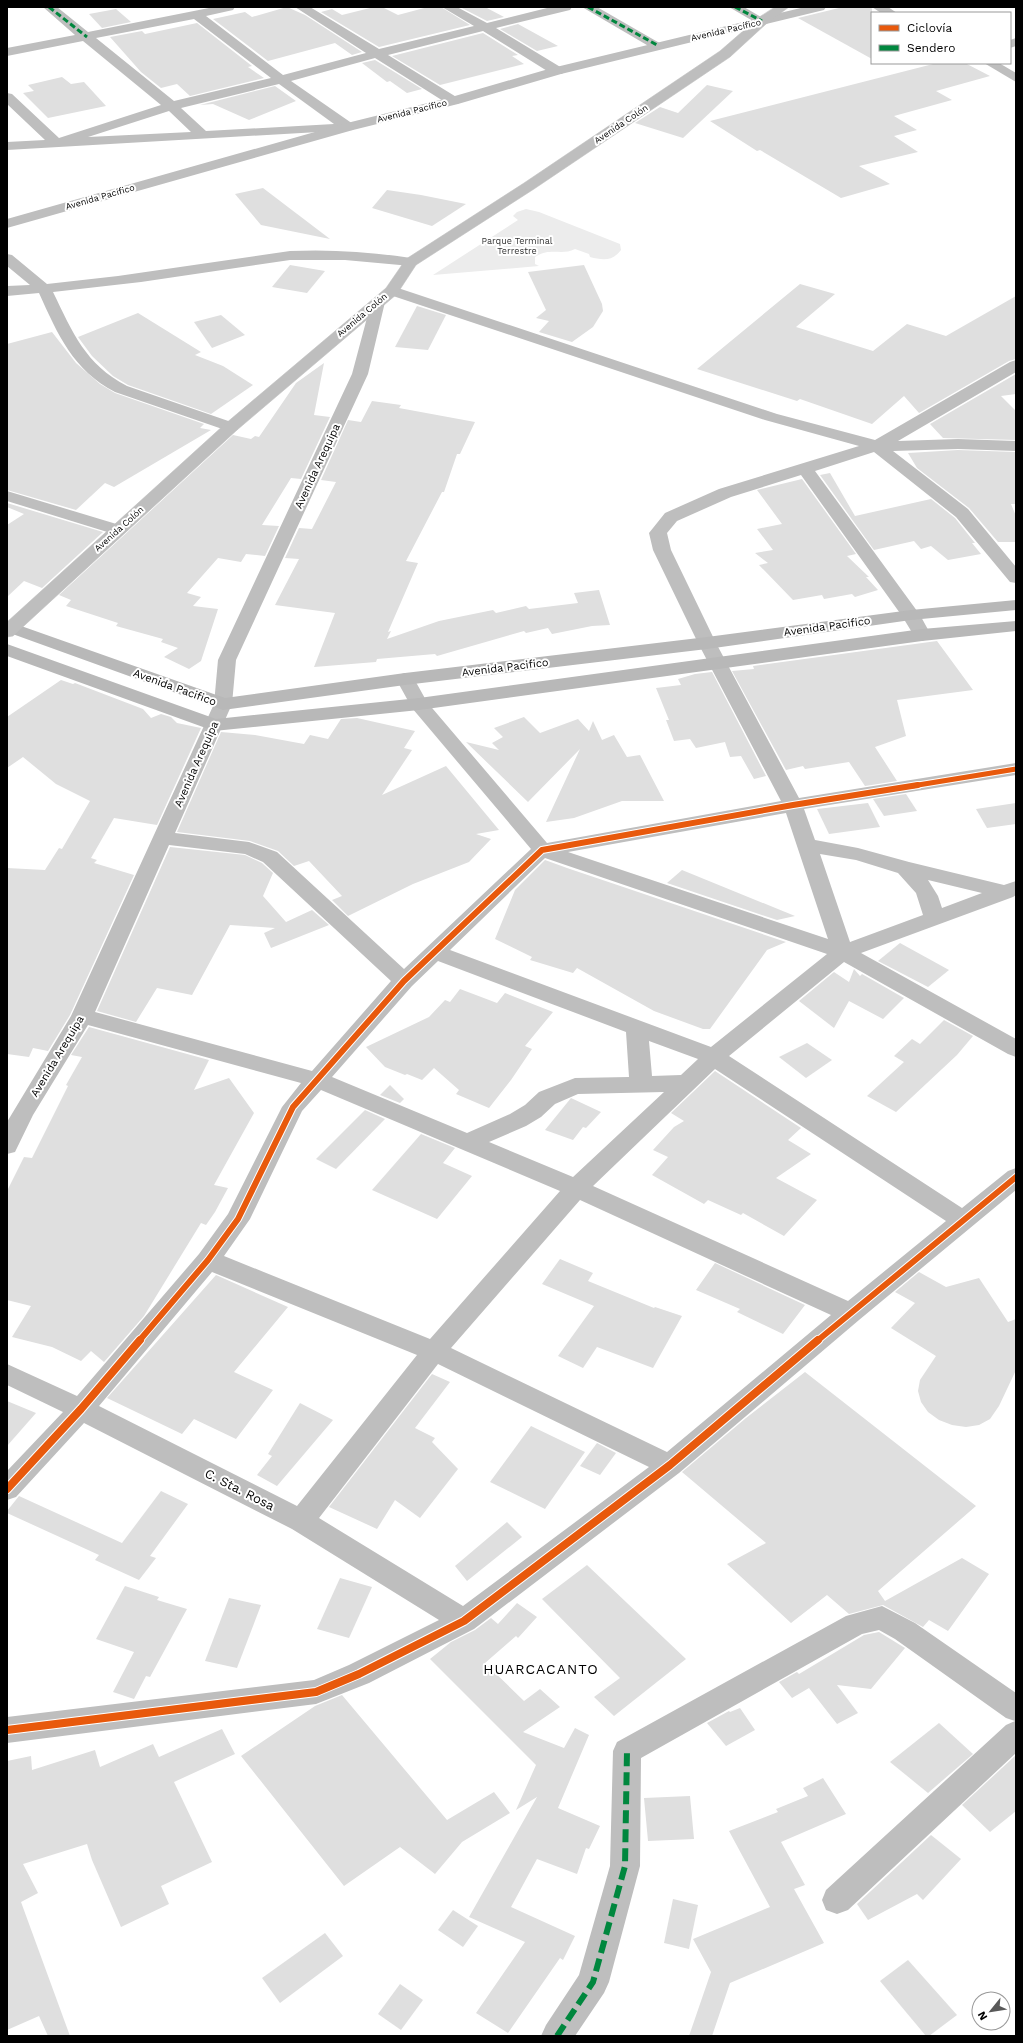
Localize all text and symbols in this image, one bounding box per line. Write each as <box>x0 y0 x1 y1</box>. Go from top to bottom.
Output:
legend <box>871 12 1011 64</box>
street label: Avenida Pacífico <box>690 17 762 43</box>
text: Ciclovía <box>907 21 952 35</box>
text: Sendero <box>907 41 955 55</box>
street label: Avenida Pacífico <box>376 98 448 124</box>
street label: Avenida Colón <box>592 102 650 146</box>
street label: Avenida Pacífico <box>64 182 136 212</box>
park label: Parque Terminal Terrestre <box>481 236 553 256</box>
street label: Avenida Colón <box>335 291 389 339</box>
street label: Avenida Arequipa <box>292 422 343 511</box>
street label: Avenida Colón <box>92 504 146 554</box>
street label: Avenida Pacifico <box>783 614 871 639</box>
street label: Avenida Pacifico <box>461 656 549 679</box>
street label: Avenida Pacifico <box>132 666 218 709</box>
street label: Avenida Arequipa <box>172 719 221 809</box>
street label: Avenida Arequipa <box>28 1013 87 1099</box>
street label: C. Sta. Rosa <box>202 1465 278 1514</box>
district label: HUARCACANTO <box>483 1661 599 1677</box>
north arrow <box>971 1991 1011 2031</box>
text: N <box>975 2009 990 2023</box>

